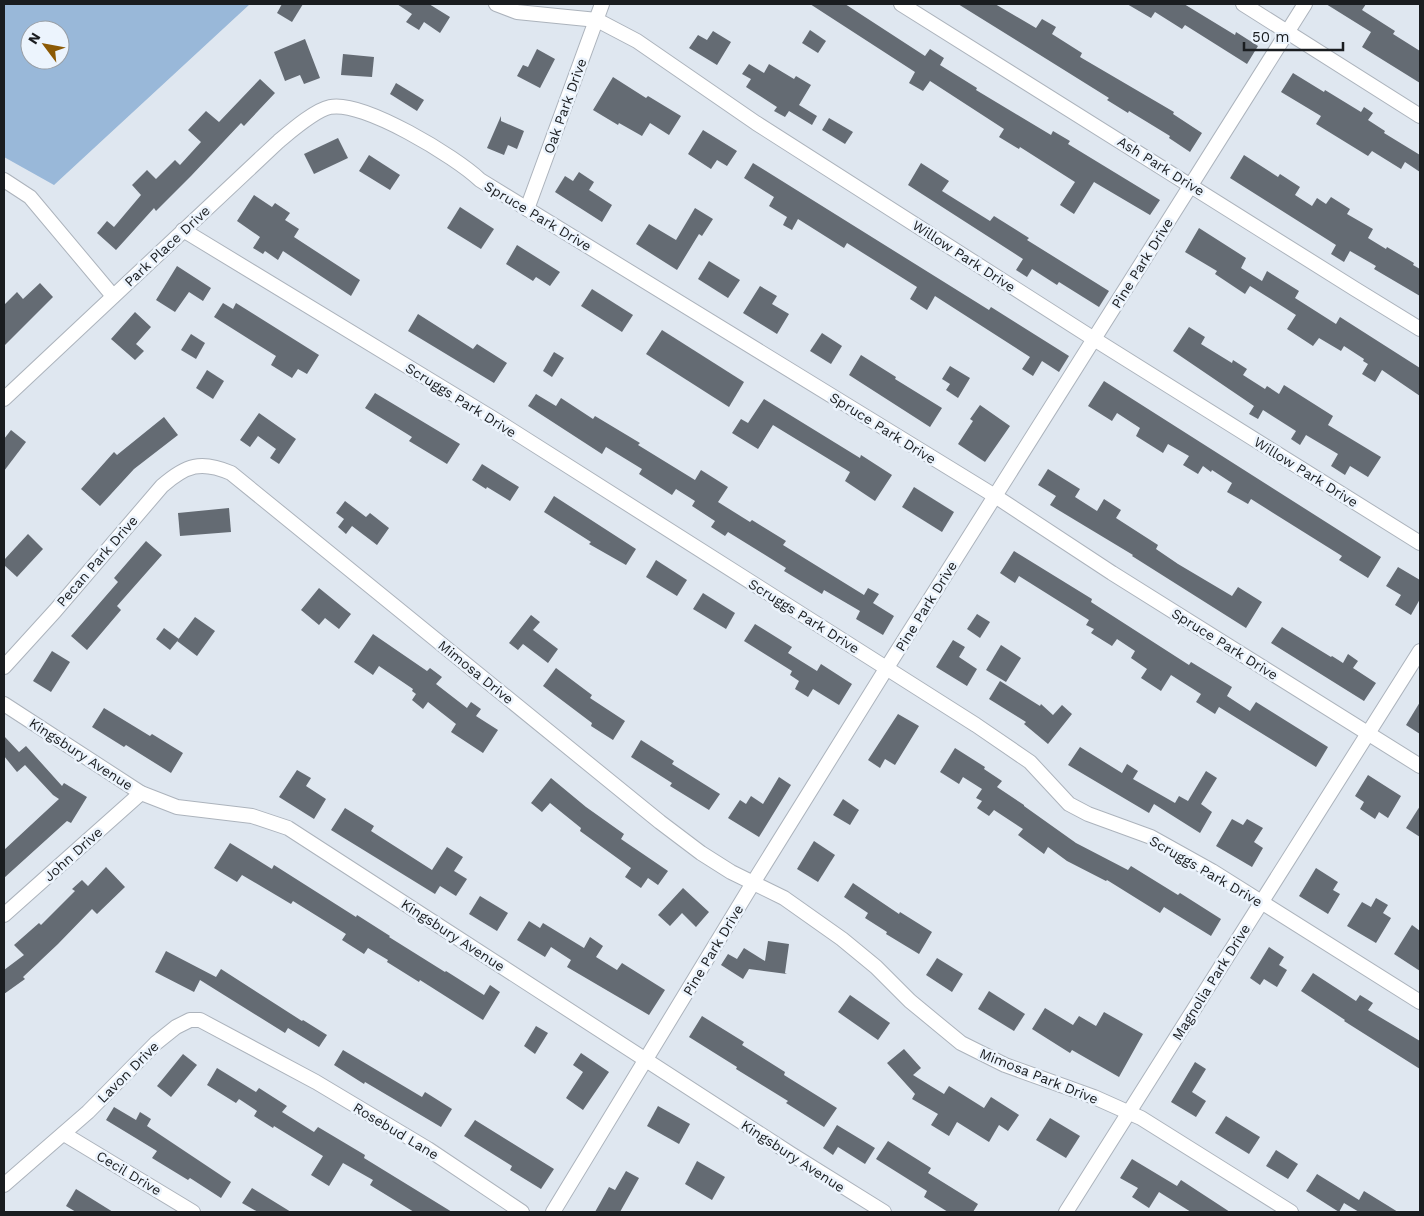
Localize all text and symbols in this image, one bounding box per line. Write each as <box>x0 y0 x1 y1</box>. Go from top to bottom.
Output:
north arrow <box>20 20 70 70</box>
scale bar <box>1244 20 1343 52</box>
text: 50 m <box>1252 28 1289 46</box>
text: N <box>24 29 44 47</box>
street label: Oak Park Drive <box>540 56 590 156</box>
street label: Ash Park Drive <box>1115 133 1207 199</box>
street label: Spruce Park Drive <box>482 178 594 254</box>
street label: Park Place Drive <box>121 202 213 290</box>
street label: Pine Park Drive <box>1108 215 1176 311</box>
street label: Willow Park Drive <box>910 217 1018 295</box>
street label: Scruggs Park Drive <box>403 359 519 441</box>
street label: Spruce Park Drive <box>827 389 939 467</box>
street label: Willow Park Drive <box>1251 434 1361 510</box>
street label: Pecan Park Drive <box>53 512 141 610</box>
street label: Pine Park Drive <box>892 558 960 654</box>
street label: Scruggs Park Drive <box>746 575 862 657</box>
street label: Spruce Park Drive <box>1169 605 1281 683</box>
street label: Mimosa Drive <box>435 637 517 707</box>
street label: Kingsbury Avenue <box>26 715 136 793</box>
street label: John Drive <box>40 824 106 884</box>
street label: Scruggs Park Drive <box>1147 832 1265 910</box>
street label: Kingsbury Avenue <box>398 896 508 974</box>
street label: Pine Park Drive <box>680 902 746 998</box>
street label: Magnolia Park Drive <box>1169 921 1253 1043</box>
street label: Lavon Drive <box>94 1038 162 1106</box>
street label: Mimosa Park Drive <box>977 1045 1101 1107</box>
street label: Rosebud Lane <box>350 1099 442 1163</box>
street label: Kingsbury Avenue <box>738 1117 848 1195</box>
street label: Cecil Drive <box>94 1147 164 1199</box>

